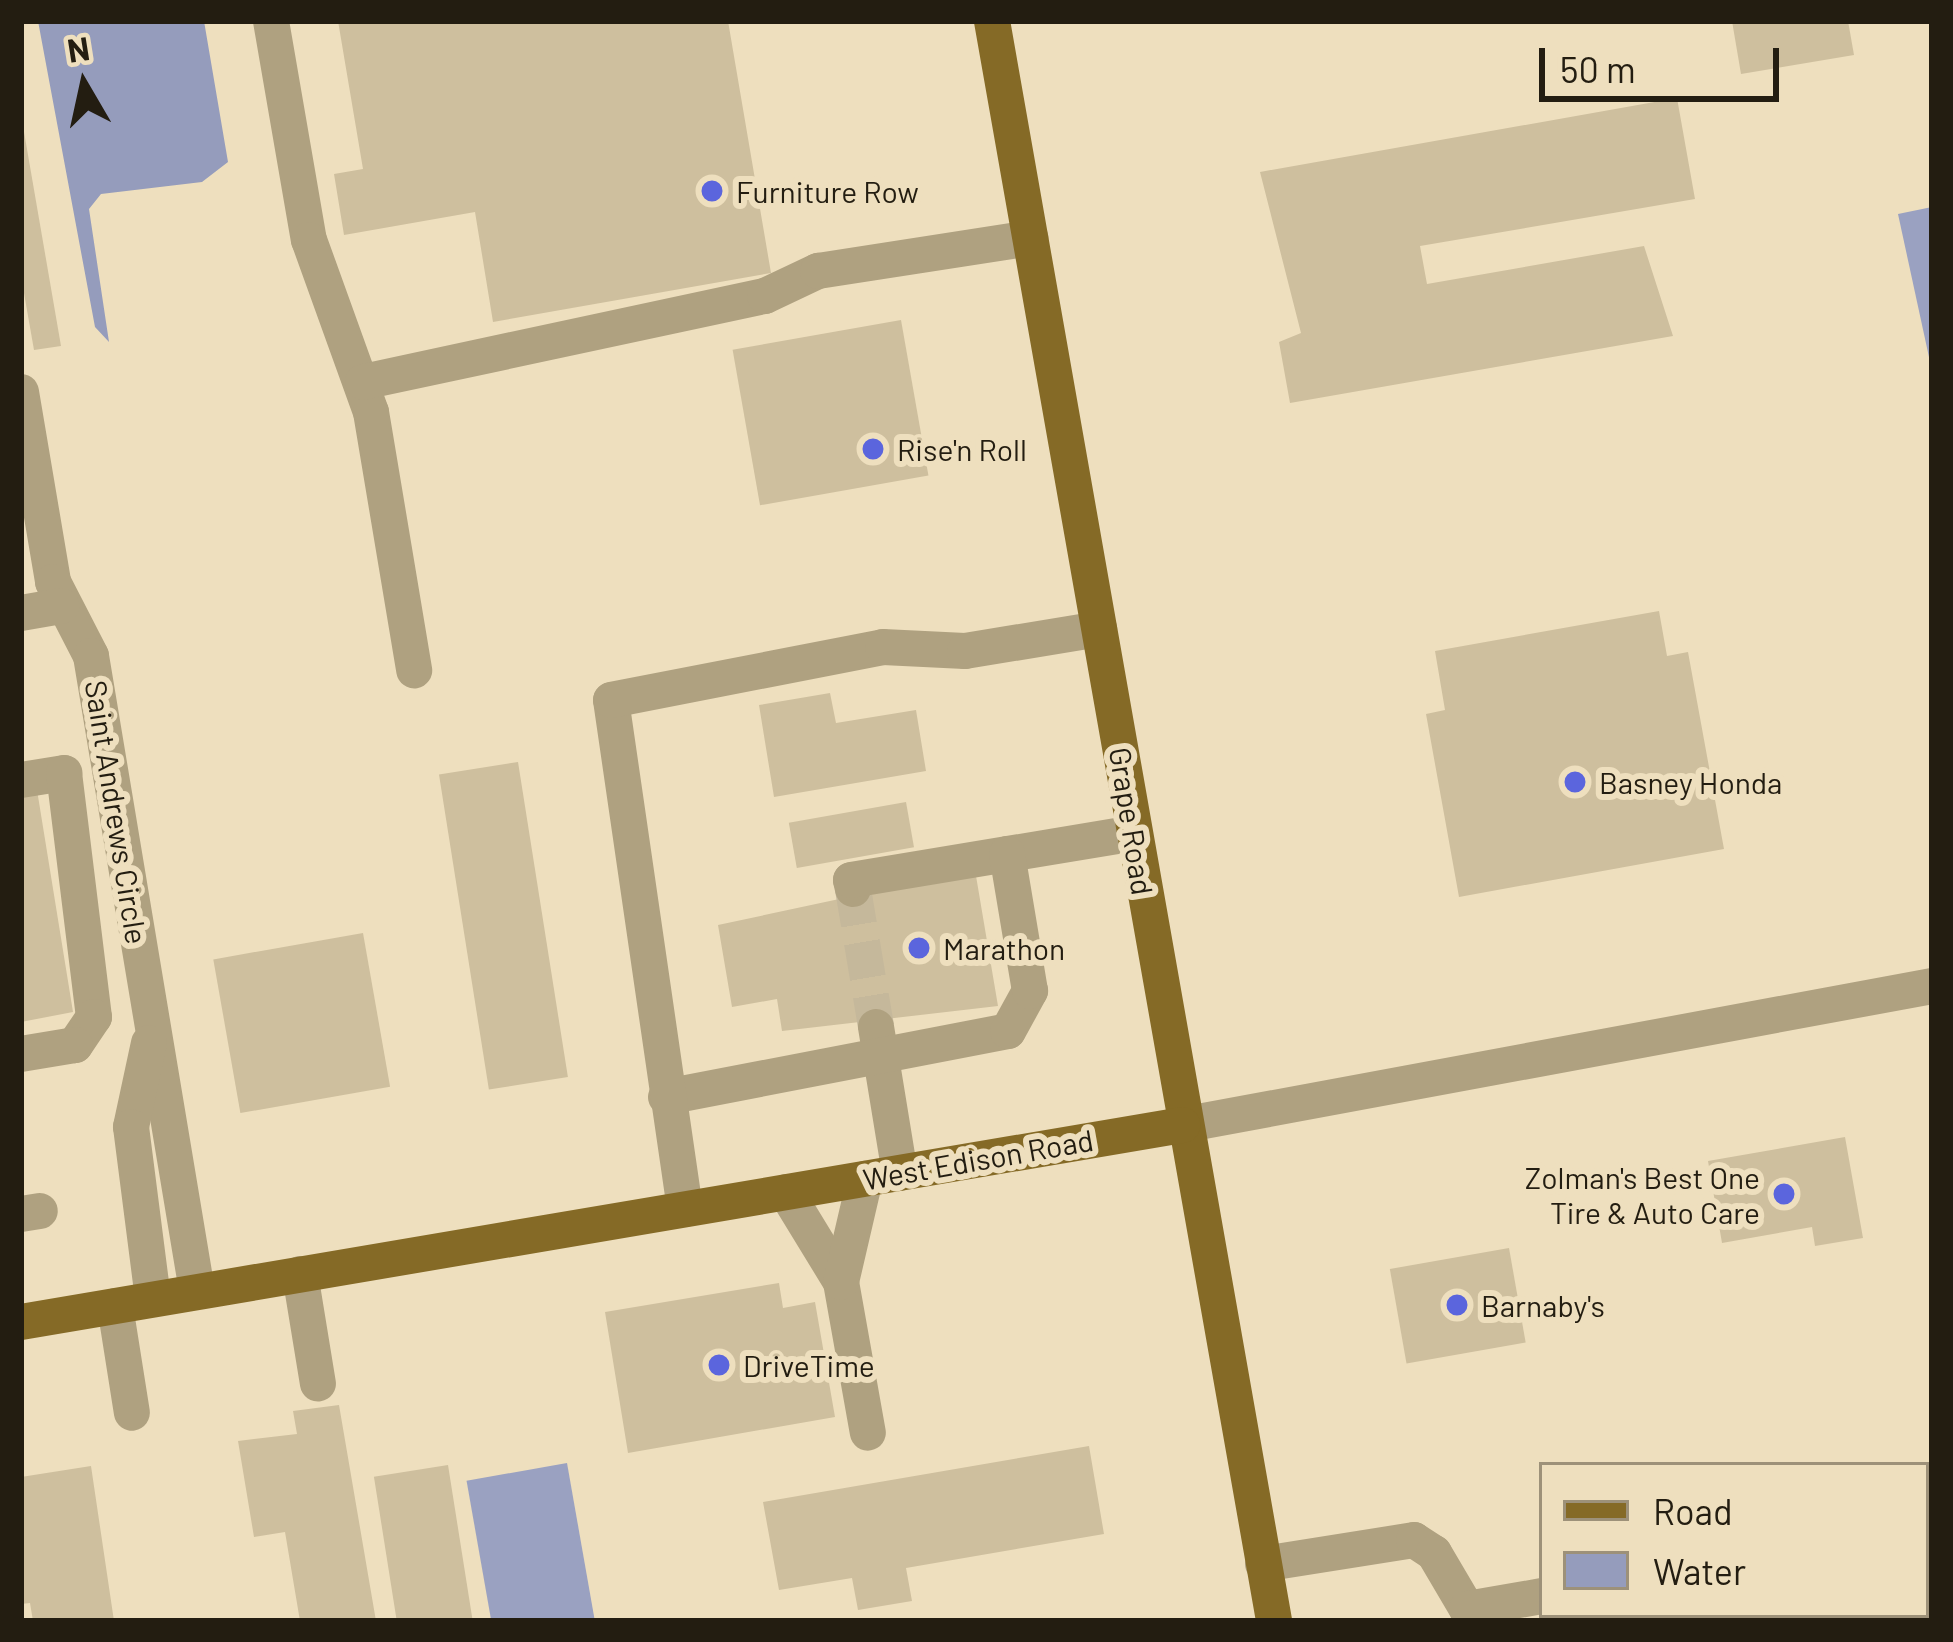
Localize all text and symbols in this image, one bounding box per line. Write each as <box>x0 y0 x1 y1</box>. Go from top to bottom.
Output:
north arrow <box>24 24 144 144</box>
scale bar <box>1545 24 1785 98</box>
text: N <box>64 27 92 70</box>
text: 50 m <box>1560 47 1636 90</box>
place label: Furniture Row <box>736 173 919 209</box>
marker: Furniture Row <box>699 178 725 204</box>
place label: Rise'n Roll <box>897 431 1027 467</box>
marker: Rise'n Roll <box>860 436 886 462</box>
street label: Saint Andrews Circle <box>78 677 156 947</box>
street label: Grape Road <box>1103 744 1161 898</box>
place label: Basney Honda <box>1599 764 1782 800</box>
marker: Basney Honda <box>1562 769 1588 795</box>
place label: Marathon <box>943 930 1065 966</box>
marker: Marathon <box>906 935 932 961</box>
street label: West Edison Road <box>860 1121 1096 1197</box>
place label: Zolman's Best One Tire & Auto Care <box>1525 1159 1760 1230</box>
marker: Zolman's Best One Tire & Auto Care <box>1771 1181 1797 1207</box>
place label: Barnaby's <box>1481 1287 1605 1323</box>
marker: Barnaby's <box>1444 1292 1470 1318</box>
place label: DriveTime <box>743 1347 875 1383</box>
marker: DriveTime <box>706 1352 732 1378</box>
legend <box>1539 1462 1929 1618</box>
text: Road <box>1653 1489 1733 1532</box>
text: Water <box>1653 1549 1746 1592</box>

